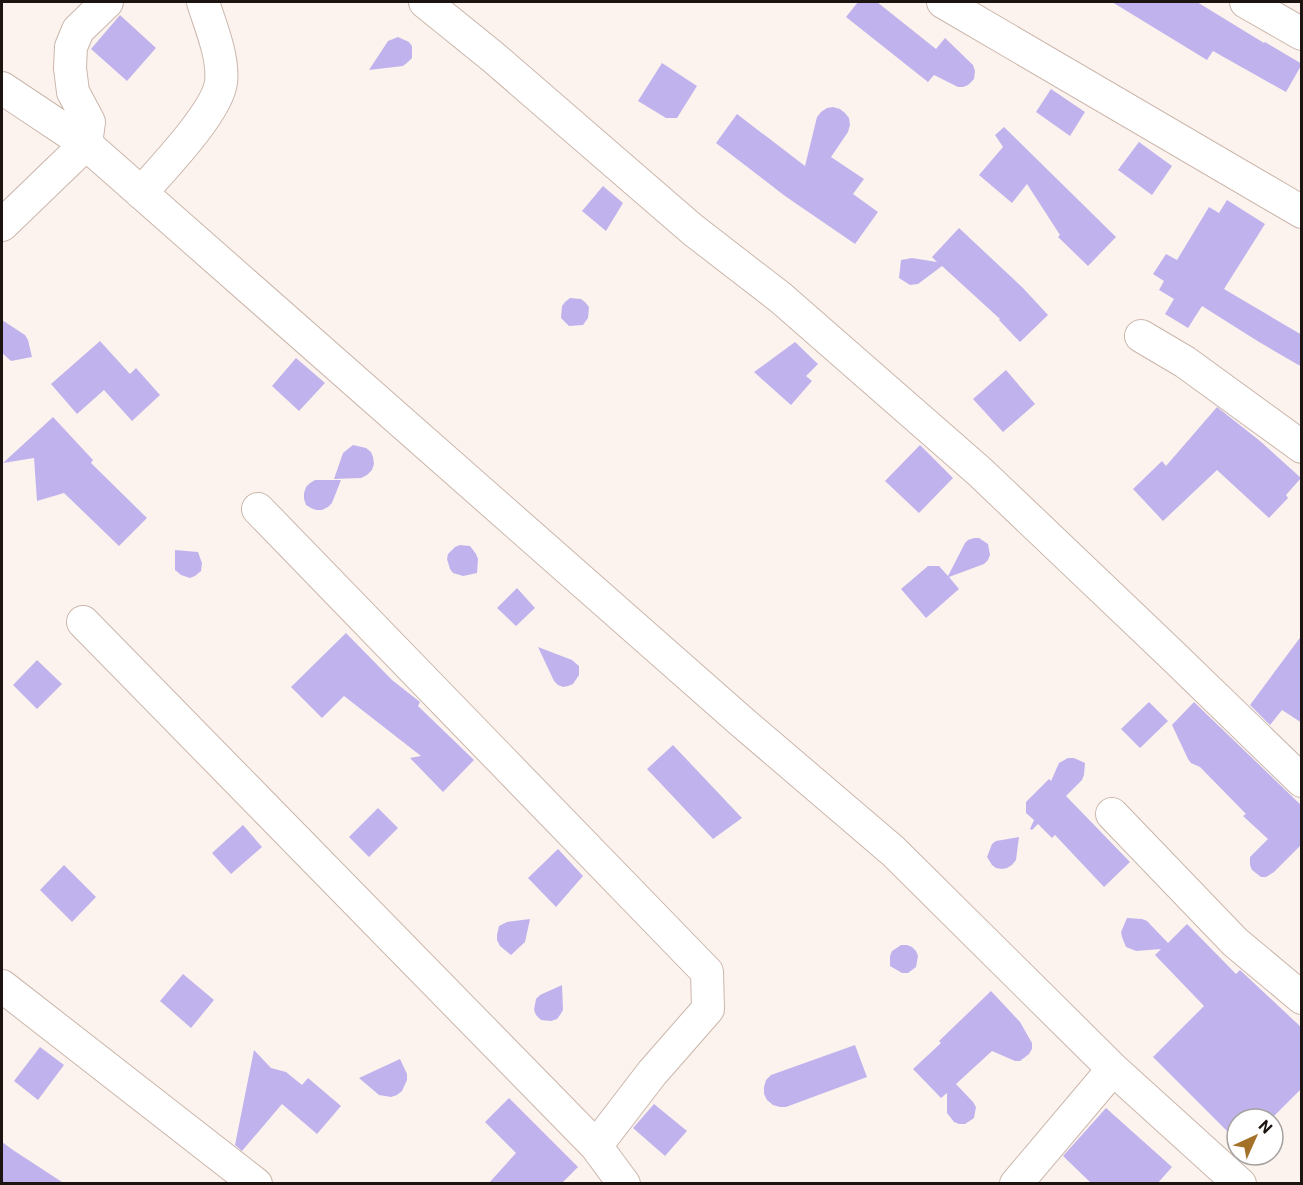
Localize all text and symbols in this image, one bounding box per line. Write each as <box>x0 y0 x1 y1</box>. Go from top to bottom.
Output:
north arrow <box>1225 1107 1285 1167</box>
text: N <box>1255 1116 1276 1137</box>

